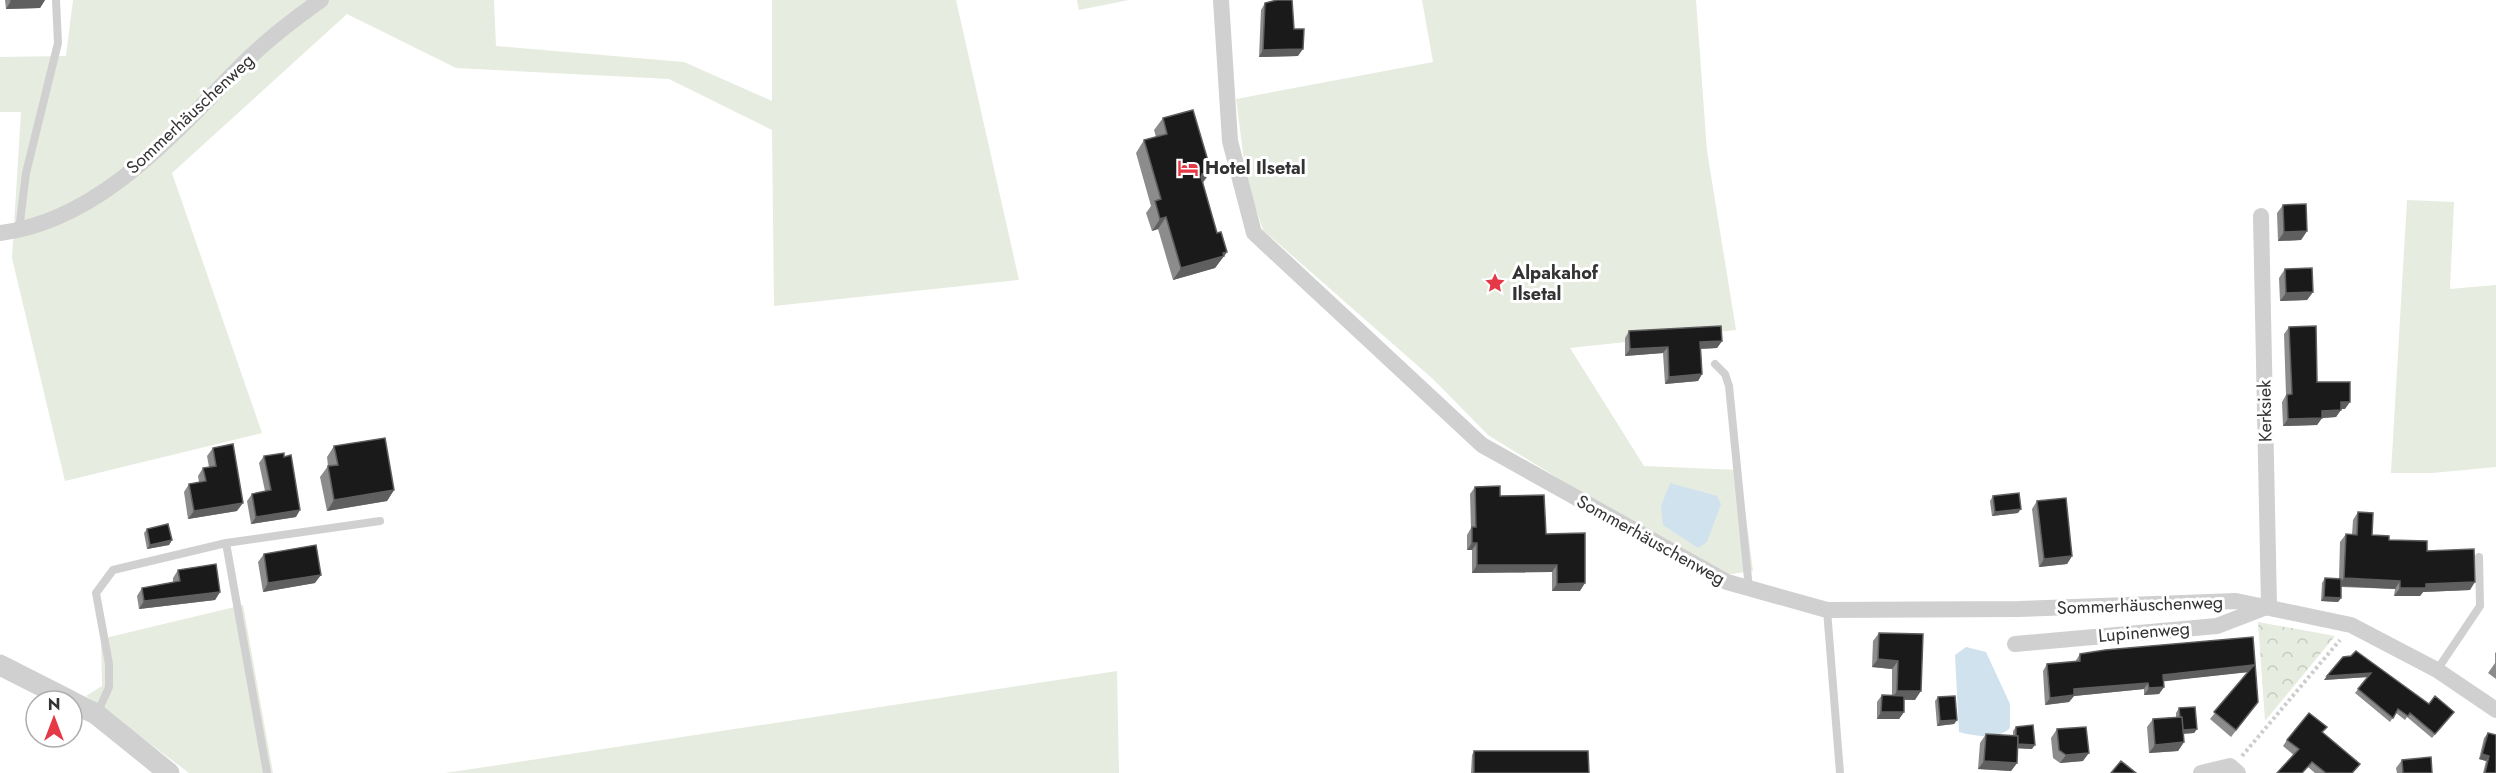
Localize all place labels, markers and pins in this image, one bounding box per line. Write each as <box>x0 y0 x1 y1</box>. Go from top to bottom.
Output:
place label: Hotel Ilsetal <box>1205 155 1306 181</box>
hotel icon: Hotel Ilsetal <box>1176 156 1200 180</box>
place label: Alpakahof Ilsetal <box>1511 260 1599 307</box>
place icon: Alpakahof Ilsetal <box>1483 271 1507 295</box>

